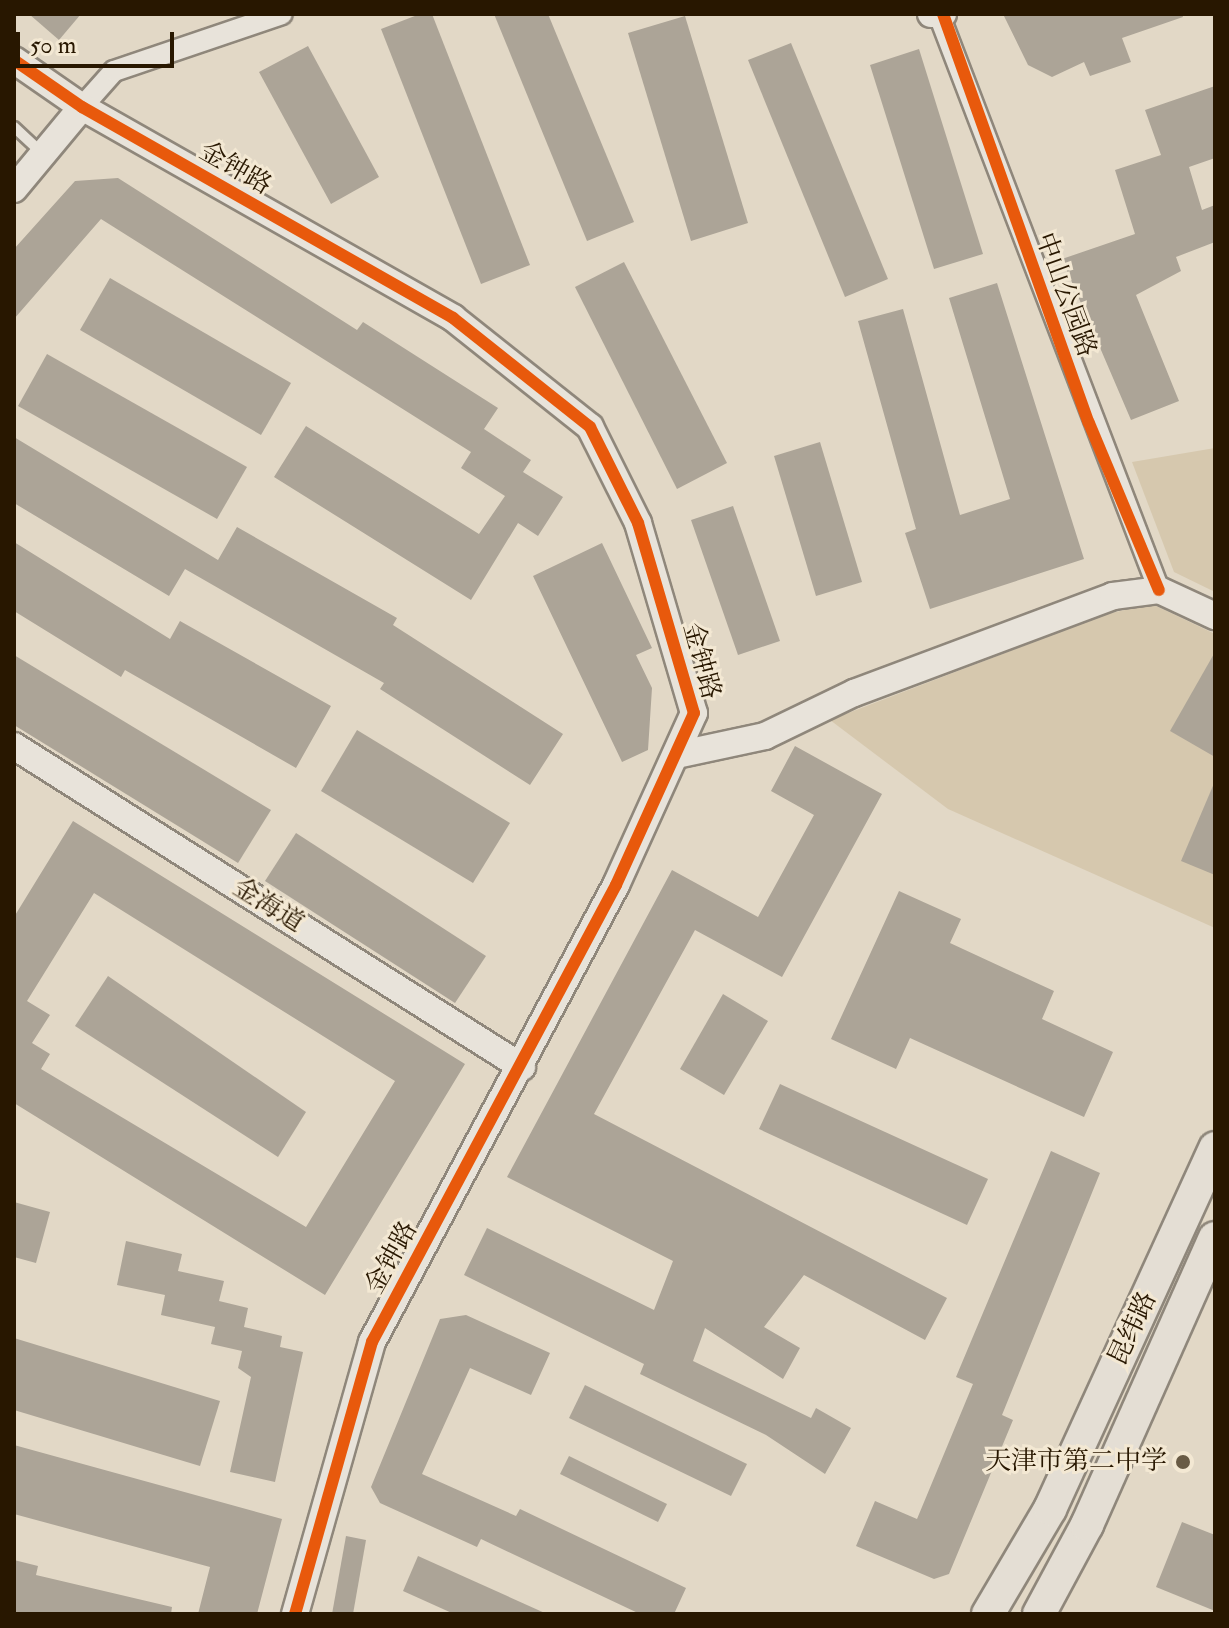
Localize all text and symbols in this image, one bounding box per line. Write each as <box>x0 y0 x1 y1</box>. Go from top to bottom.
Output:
scale bar <box>20 16 178 66</box>
text: 50 m <box>30 30 76 61</box>
street label: 金钟路 <box>193 136 277 202</box>
street label: 中山公园路 <box>1028 229 1102 361</box>
street label: 金钟路 <box>676 619 726 703</box>
street label: 金海道 <box>227 872 309 940</box>
street label: 金钟路 <box>359 1216 425 1300</box>
street label: 昆纬路 <box>1102 1287 1164 1371</box>
place label: 天津市第二中学 <box>985 1446 1167 1478</box>
marker: 天津市第二中学 <box>1174 1453 1192 1471</box>

